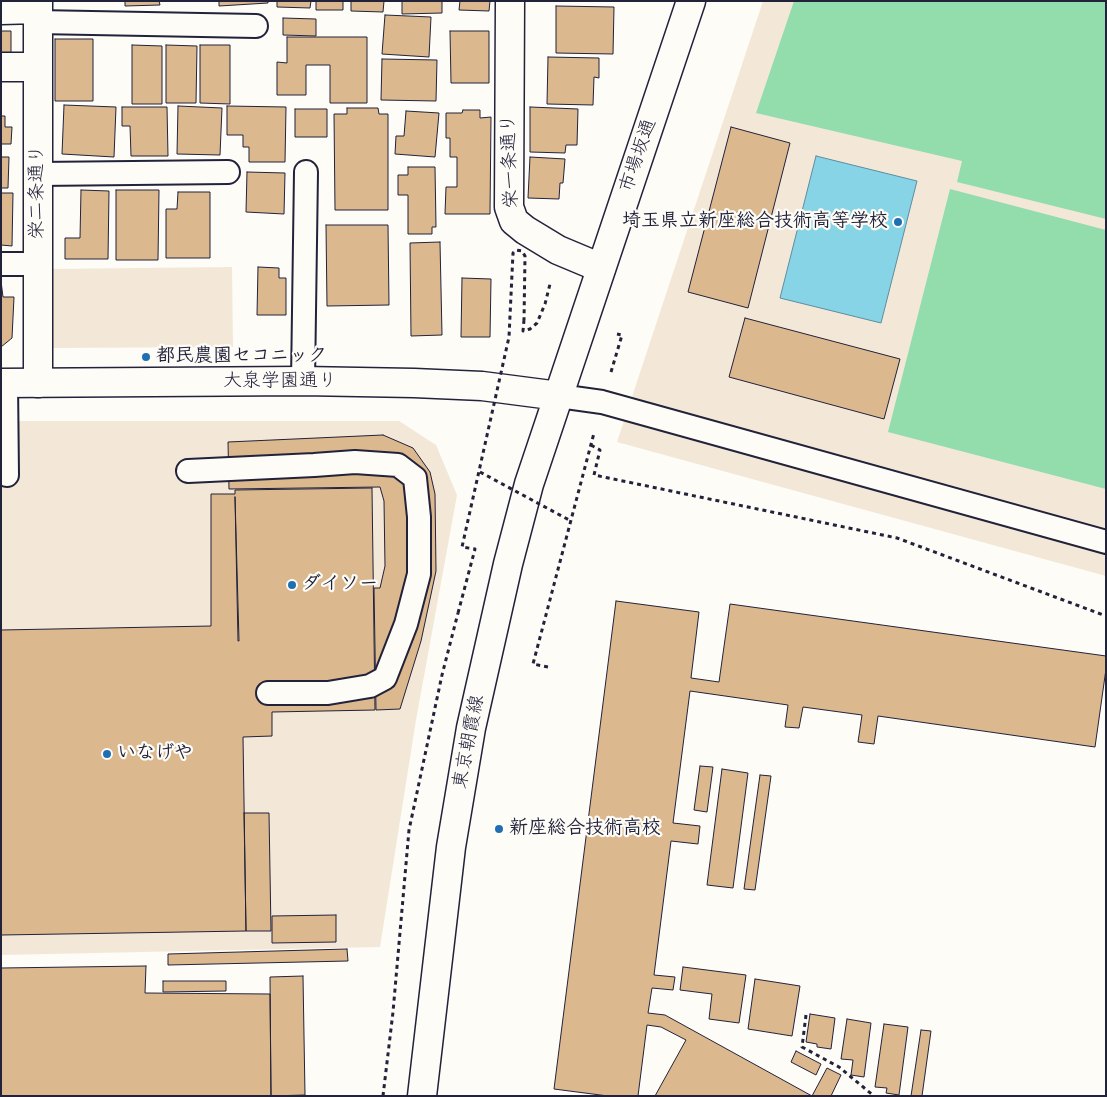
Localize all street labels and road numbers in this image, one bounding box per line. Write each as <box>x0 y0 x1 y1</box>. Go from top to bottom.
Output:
street label: 栄一条通り <box>498 113 524 209</box>
street label: 市場坂通 <box>616 116 662 196</box>
street label: 栄二条通り <box>27 145 49 239</box>
street label: 大泉学園通り <box>223 371 337 393</box>
street label: 東京朝霞線 <box>450 693 490 791</box>

